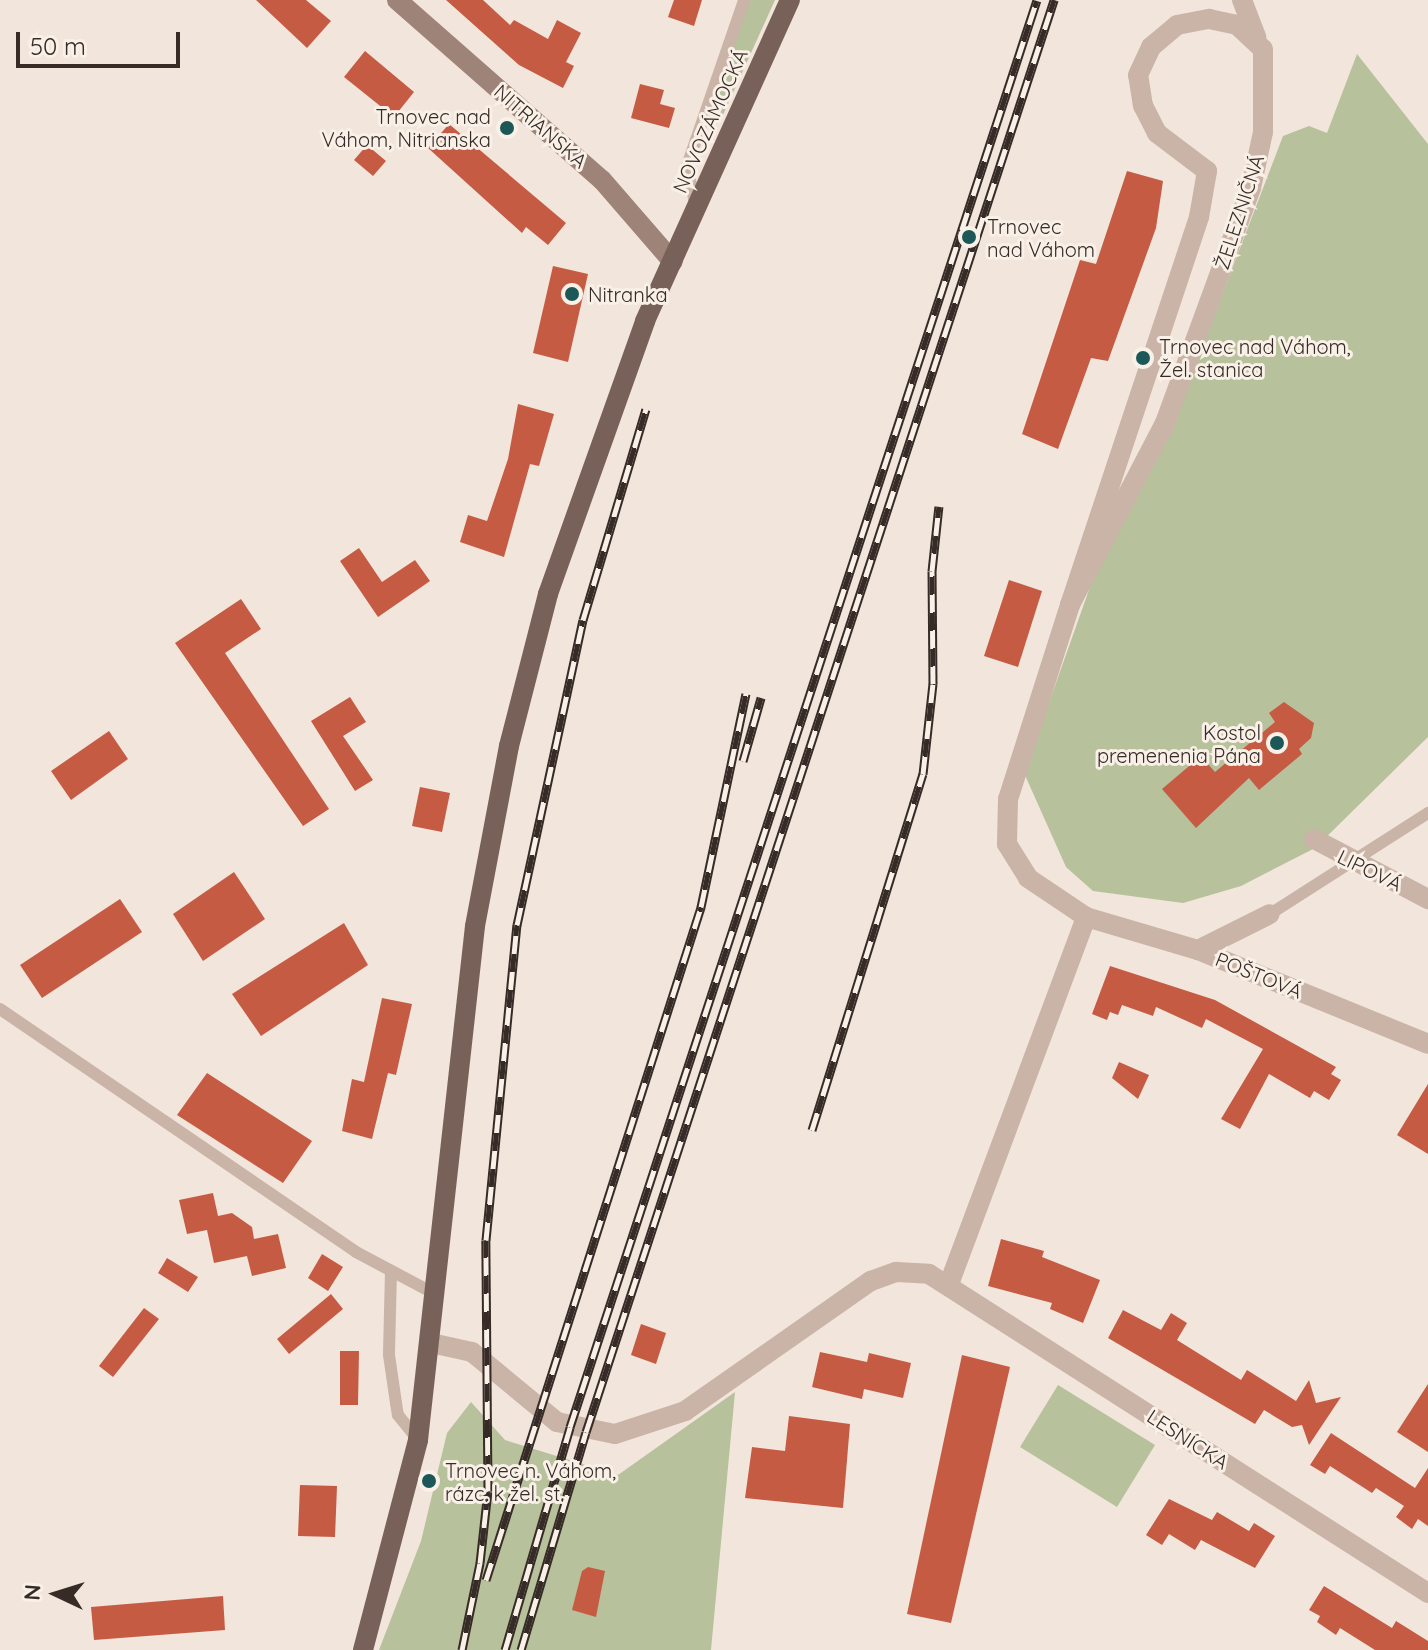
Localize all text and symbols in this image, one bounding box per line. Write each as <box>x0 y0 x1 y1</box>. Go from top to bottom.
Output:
scale bar <box>20 16 184 66</box>
text: 50 m <box>30 31 86 61</box>
street label: NOVOZÁMOCKÁ <box>668 45 752 197</box>
street label: NITRIANSKA <box>490 79 592 173</box>
place label: Trnovec nad Váhom, Nitrianska <box>321 104 491 151</box>
marker: Trnovec nad Váhom, Nitrianska <box>498 119 516 137</box>
street label: ŽELEZNIČNÁ <box>1209 152 1269 272</box>
place label: Trnovec nad Váhom <box>987 214 1095 261</box>
marker: Trnovec nad Váhom <box>958 226 980 248</box>
place label: Nitranka <box>588 282 667 306</box>
marker: Nitranka <box>563 285 581 303</box>
place label: Trnovec nad Váhom, Žel. stanica <box>1159 334 1351 381</box>
marker: Trnovec nad Váhom, Žel. stanica <box>1134 349 1152 367</box>
place label: Kostol premenenia Pána <box>1097 720 1261 767</box>
marker: Kostol premenenia Pána <box>1268 734 1286 752</box>
street label: LIPOVÁ <box>1334 844 1406 896</box>
street label: POŠTOVÁ <box>1212 947 1306 1003</box>
street label: LESNÍCKA <box>1143 1404 1233 1474</box>
place label: Trnovec n. Váhom, rázc. k žel. st. <box>445 1458 616 1505</box>
marker: Trnovec n. Váhom, rázc. k žel. st. <box>420 1472 438 1490</box>
north arrow <box>16 1554 96 1634</box>
text: N <box>18 1583 47 1601</box>

